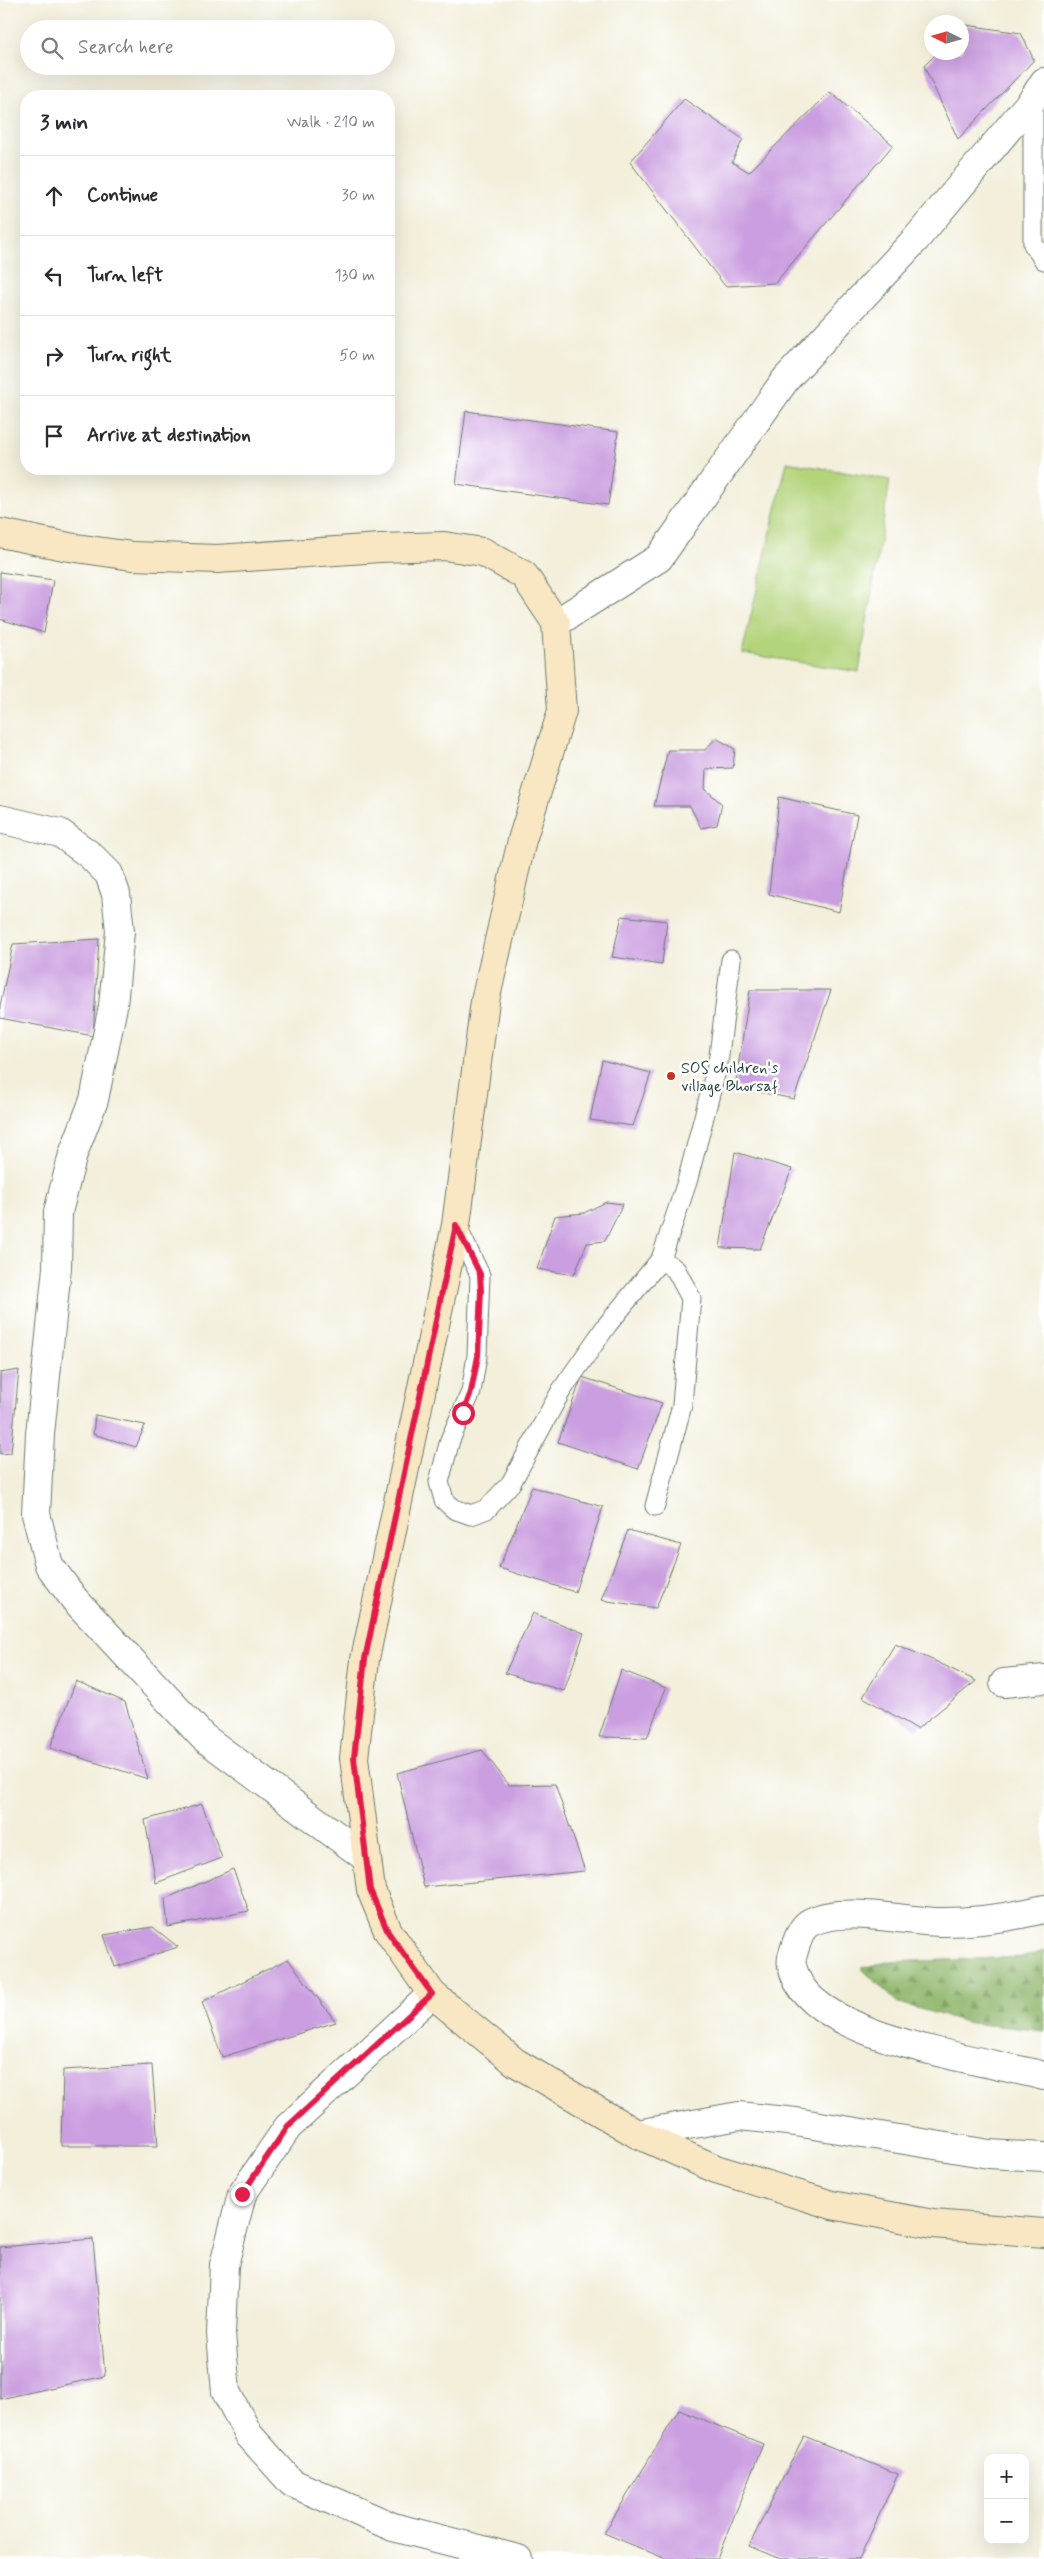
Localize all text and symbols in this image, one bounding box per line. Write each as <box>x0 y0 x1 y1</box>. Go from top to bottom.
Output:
north arrow <box>924 15 969 60</box>
search box <box>20 20 395 75</box>
icon: search <box>38 34 66 62</box>
text: Search here <box>78 35 174 60</box>
text: 3 min <box>40 109 88 137</box>
text: Walk · 210 m <box>287 112 375 133</box>
icon: ahead <box>40 182 68 210</box>
text: Continue <box>87 183 158 208</box>
text: 30 m <box>342 185 375 206</box>
icon: left <box>40 262 68 290</box>
text: Turn left <box>87 263 163 288</box>
text: 130 m <box>334 265 375 286</box>
icon: right <box>40 342 68 370</box>
text: Turn right <box>87 343 171 368</box>
text: 50 m <box>339 345 375 366</box>
icon: arrive <box>40 422 68 450</box>
text: Arrive at destination <box>87 423 251 448</box>
place label: SOS children's village Bhorsaf <box>681 1058 778 1097</box>
marker: SOS children's village Bhorsaf <box>665 1070 677 1082</box>
route start <box>452 1402 475 1425</box>
route end <box>231 2183 254 2206</box>
map controls <box>984 2454 1029 2544</box>
button: + <box>984 2454 1029 2499</box>
button: − <box>984 2499 1029 2544</box>

